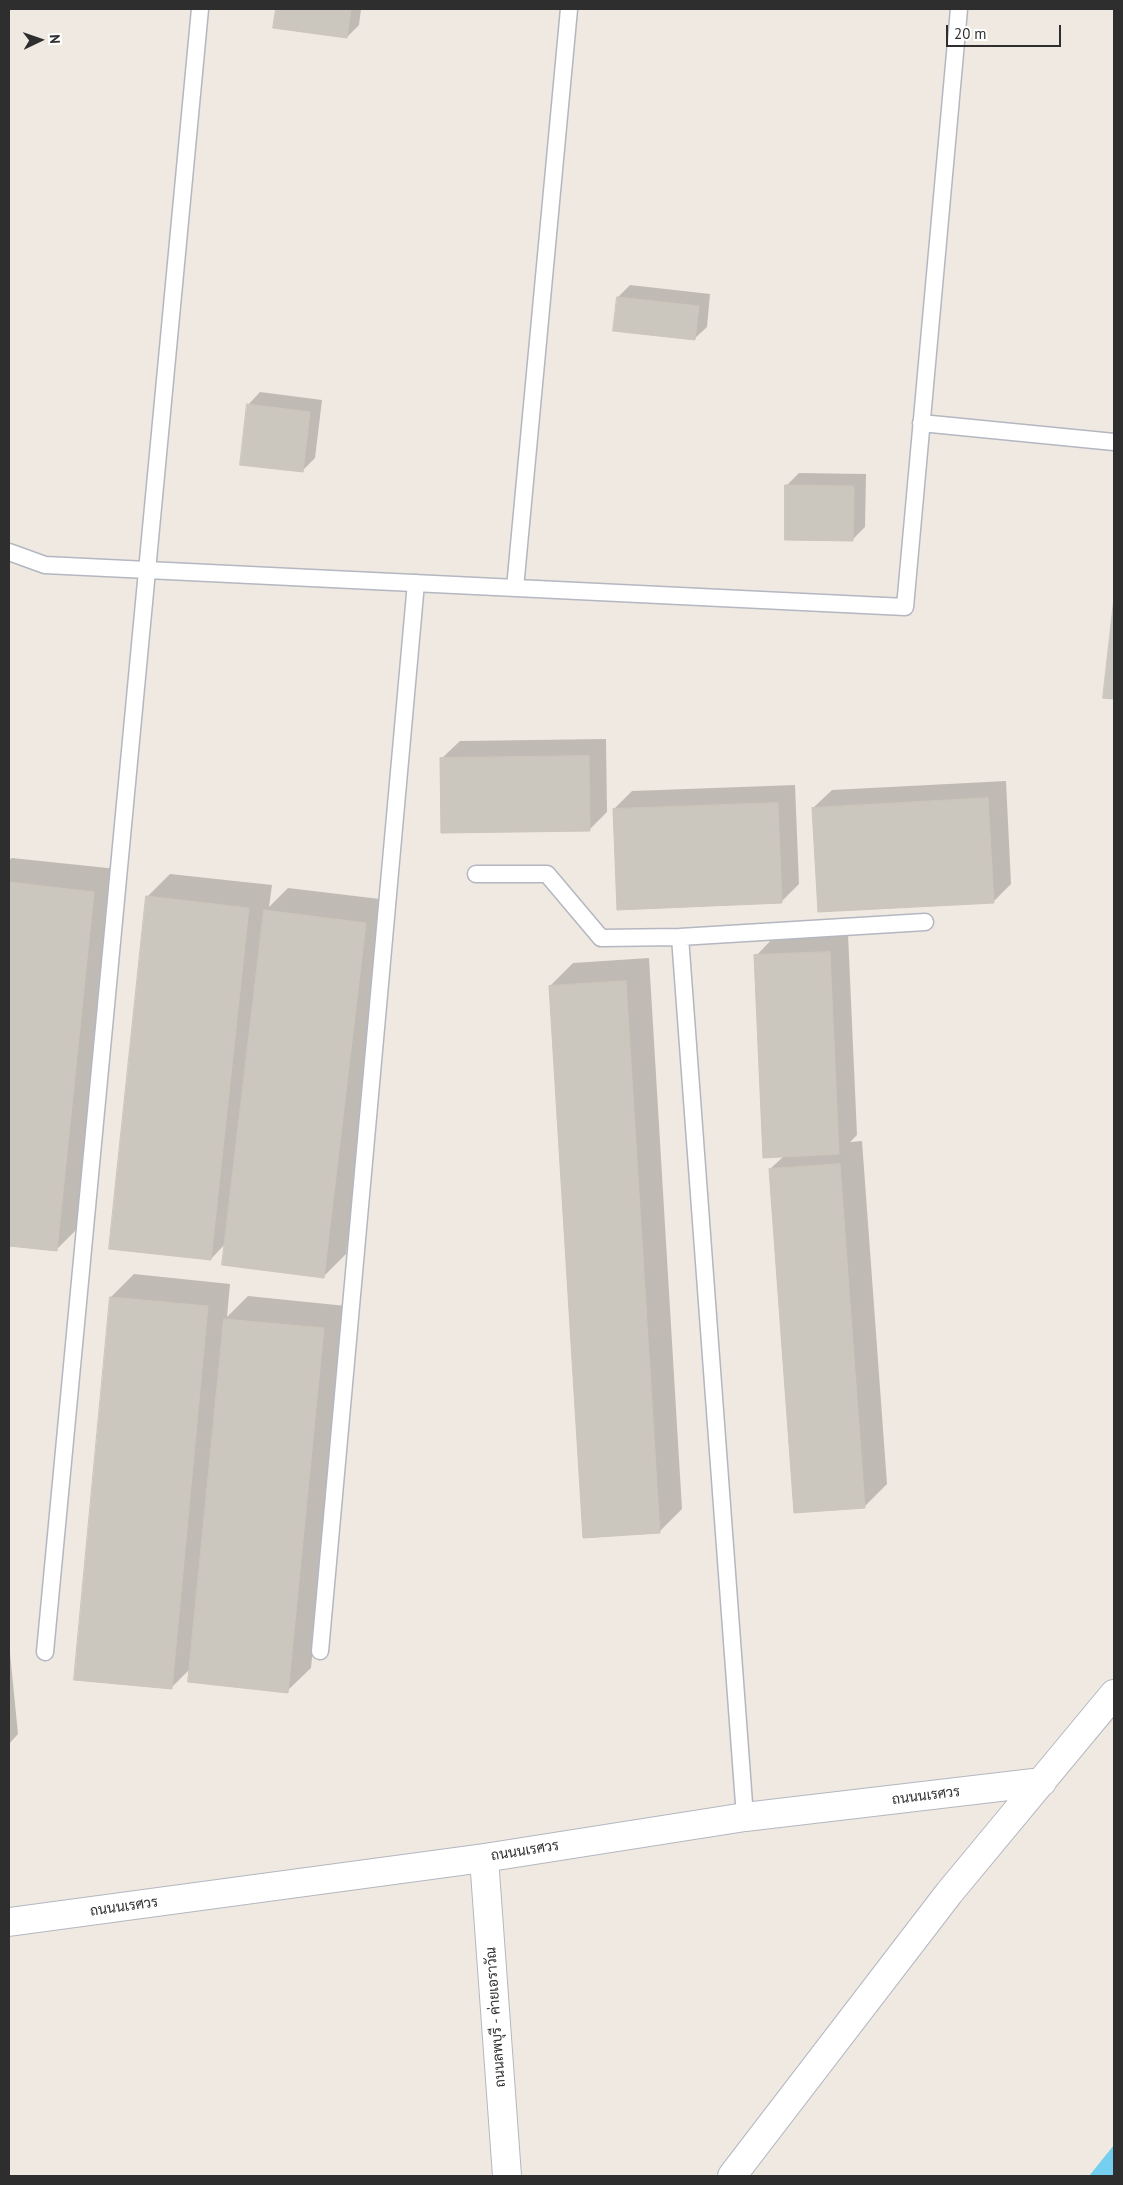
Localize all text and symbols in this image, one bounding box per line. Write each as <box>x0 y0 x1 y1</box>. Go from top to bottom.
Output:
north arrow <box>15 15 65 65</box>
scale bar <box>948 15 1063 47</box>
text: 20 m <box>954 24 987 43</box>
text: N <box>46 34 64 44</box>
street label: ถนนนเรศวร <box>891 1783 961 1809</box>
street label: ถนนนเรศวร <box>490 1837 560 1865</box>
street label: ถนนนเรศวร <box>89 1894 159 1920</box>
street label: ถนนลพบุรี - ค่ายเอราวัณ <box>483 1946 509 2088</box>

